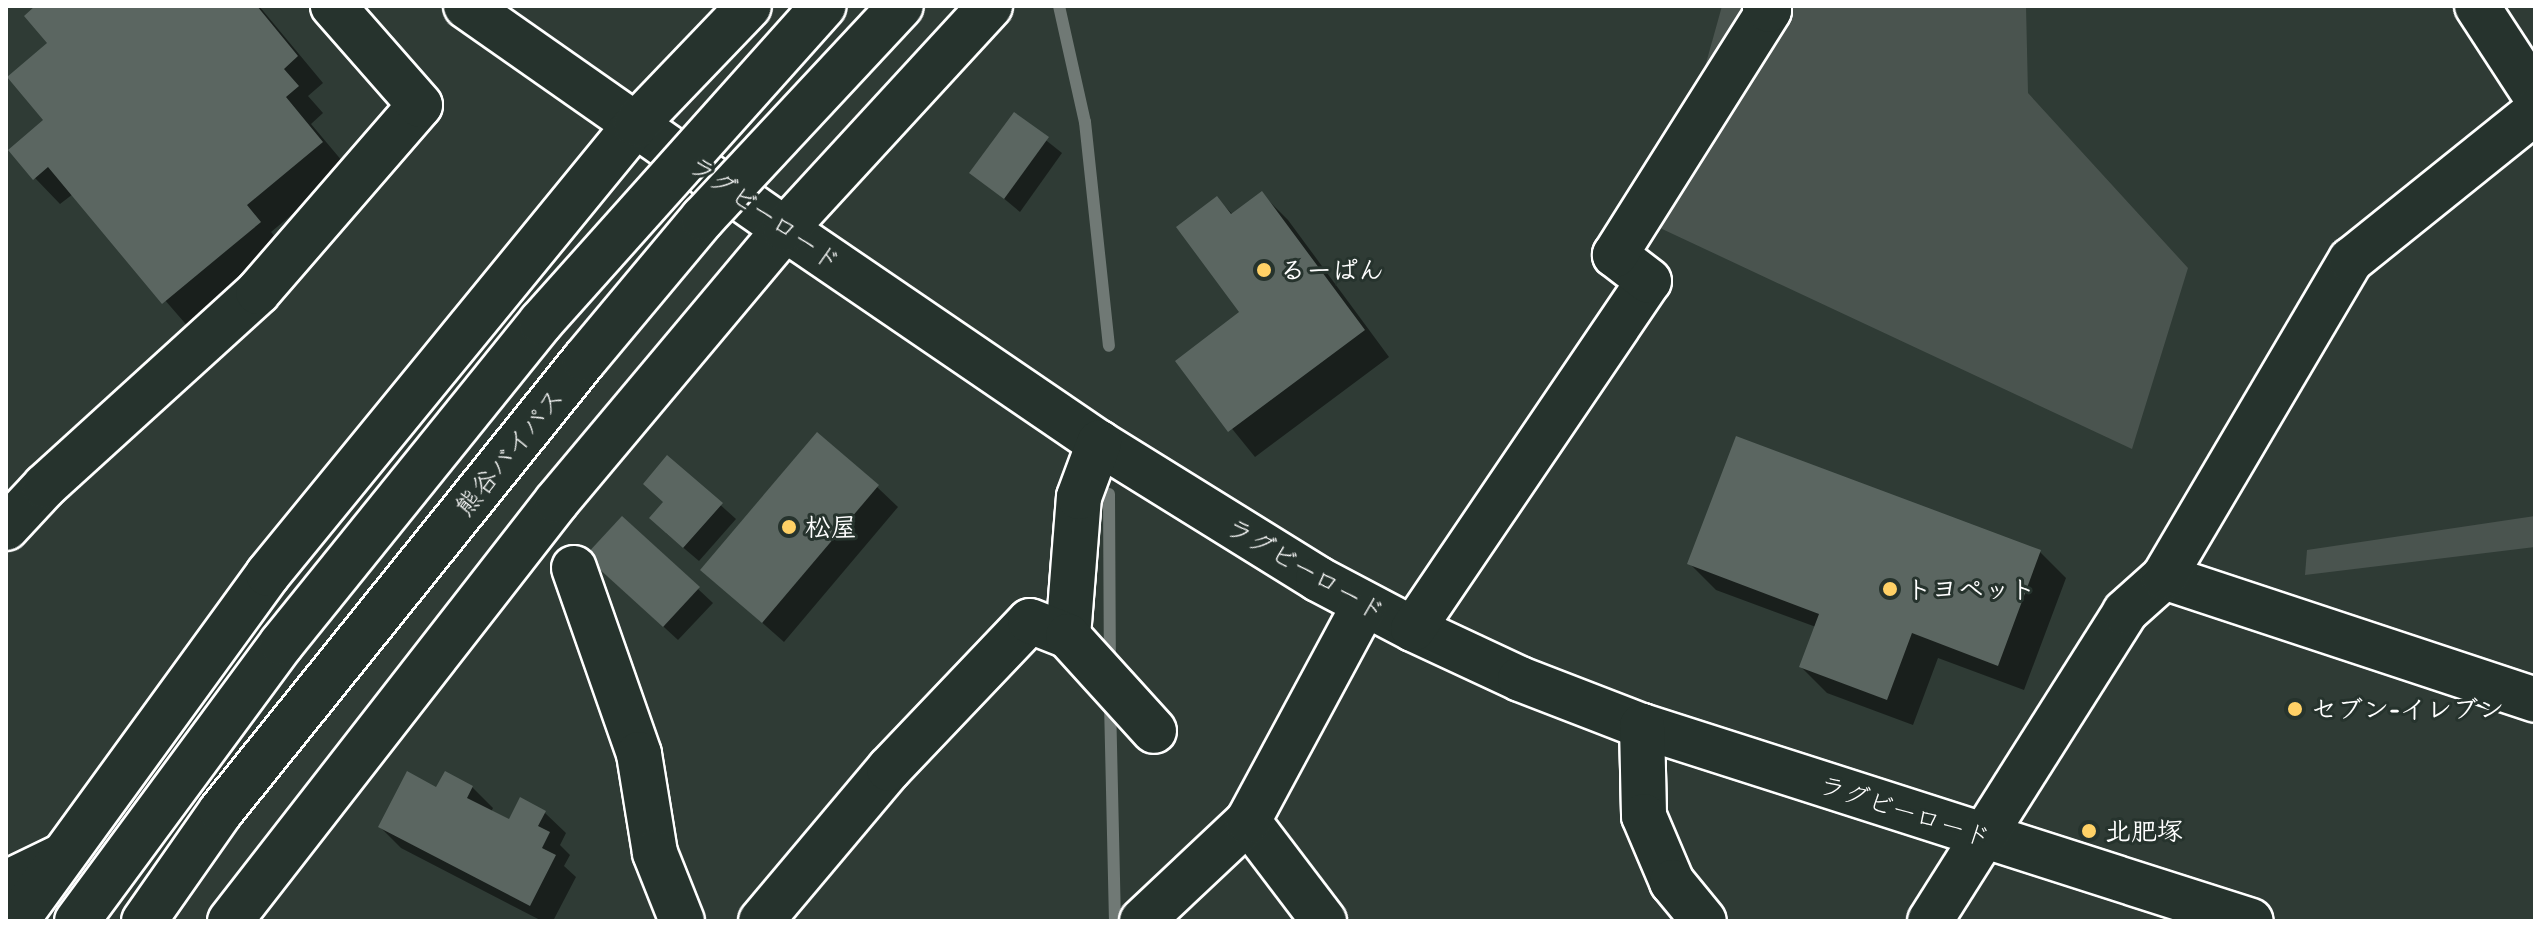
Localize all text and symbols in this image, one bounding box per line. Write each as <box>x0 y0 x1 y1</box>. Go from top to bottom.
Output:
street label: ラグビーロード <box>682 148 848 278</box>
place label: るーぱん <box>1280 254 1384 286</box>
marker: るーぱん <box>1255 261 1273 279</box>
street label: 熊谷バイパス <box>448 382 570 522</box>
street label: ラグビーロード <box>1220 510 1392 628</box>
place label: 松屋 <box>805 511 857 543</box>
marker: 松屋 <box>780 518 798 536</box>
place label: トヨペット <box>1906 573 2036 605</box>
marker: トヨペット <box>1881 580 1899 598</box>
place label: セブン-イレブン <box>2311 693 2504 725</box>
marker: セブン-イレブン <box>2286 700 2304 718</box>
street label: ラグビーロード <box>1814 768 1996 854</box>
place label: 北肥塚 <box>2105 815 2183 847</box>
marker: 北肥塚 <box>2080 822 2098 840</box>

